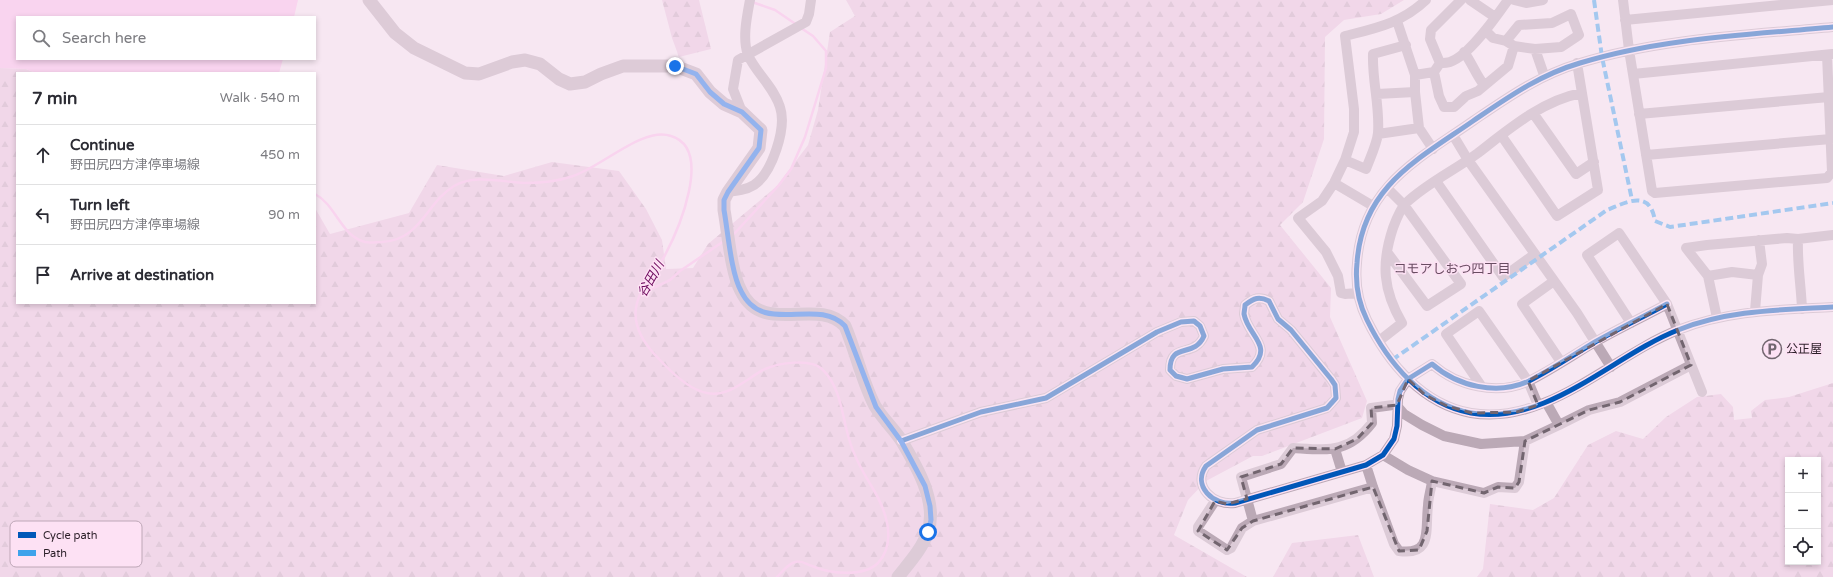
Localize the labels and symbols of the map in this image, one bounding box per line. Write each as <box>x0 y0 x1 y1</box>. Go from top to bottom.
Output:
route end <box>666 57 684 75</box>
water label: 谷田川 <box>634 256 669 300</box>
district label: コモアしおつ四丁目 <box>1393 261 1511 277</box>
parking icon: 公正屋 <box>1761 338 1783 360</box>
place label: 公正屋 <box>1786 342 1822 356</box>
legend <box>10 521 142 567</box>
route start <box>919 523 937 541</box>
text: Cycle path <box>43 529 98 542</box>
text: Path <box>43 547 67 560</box>

